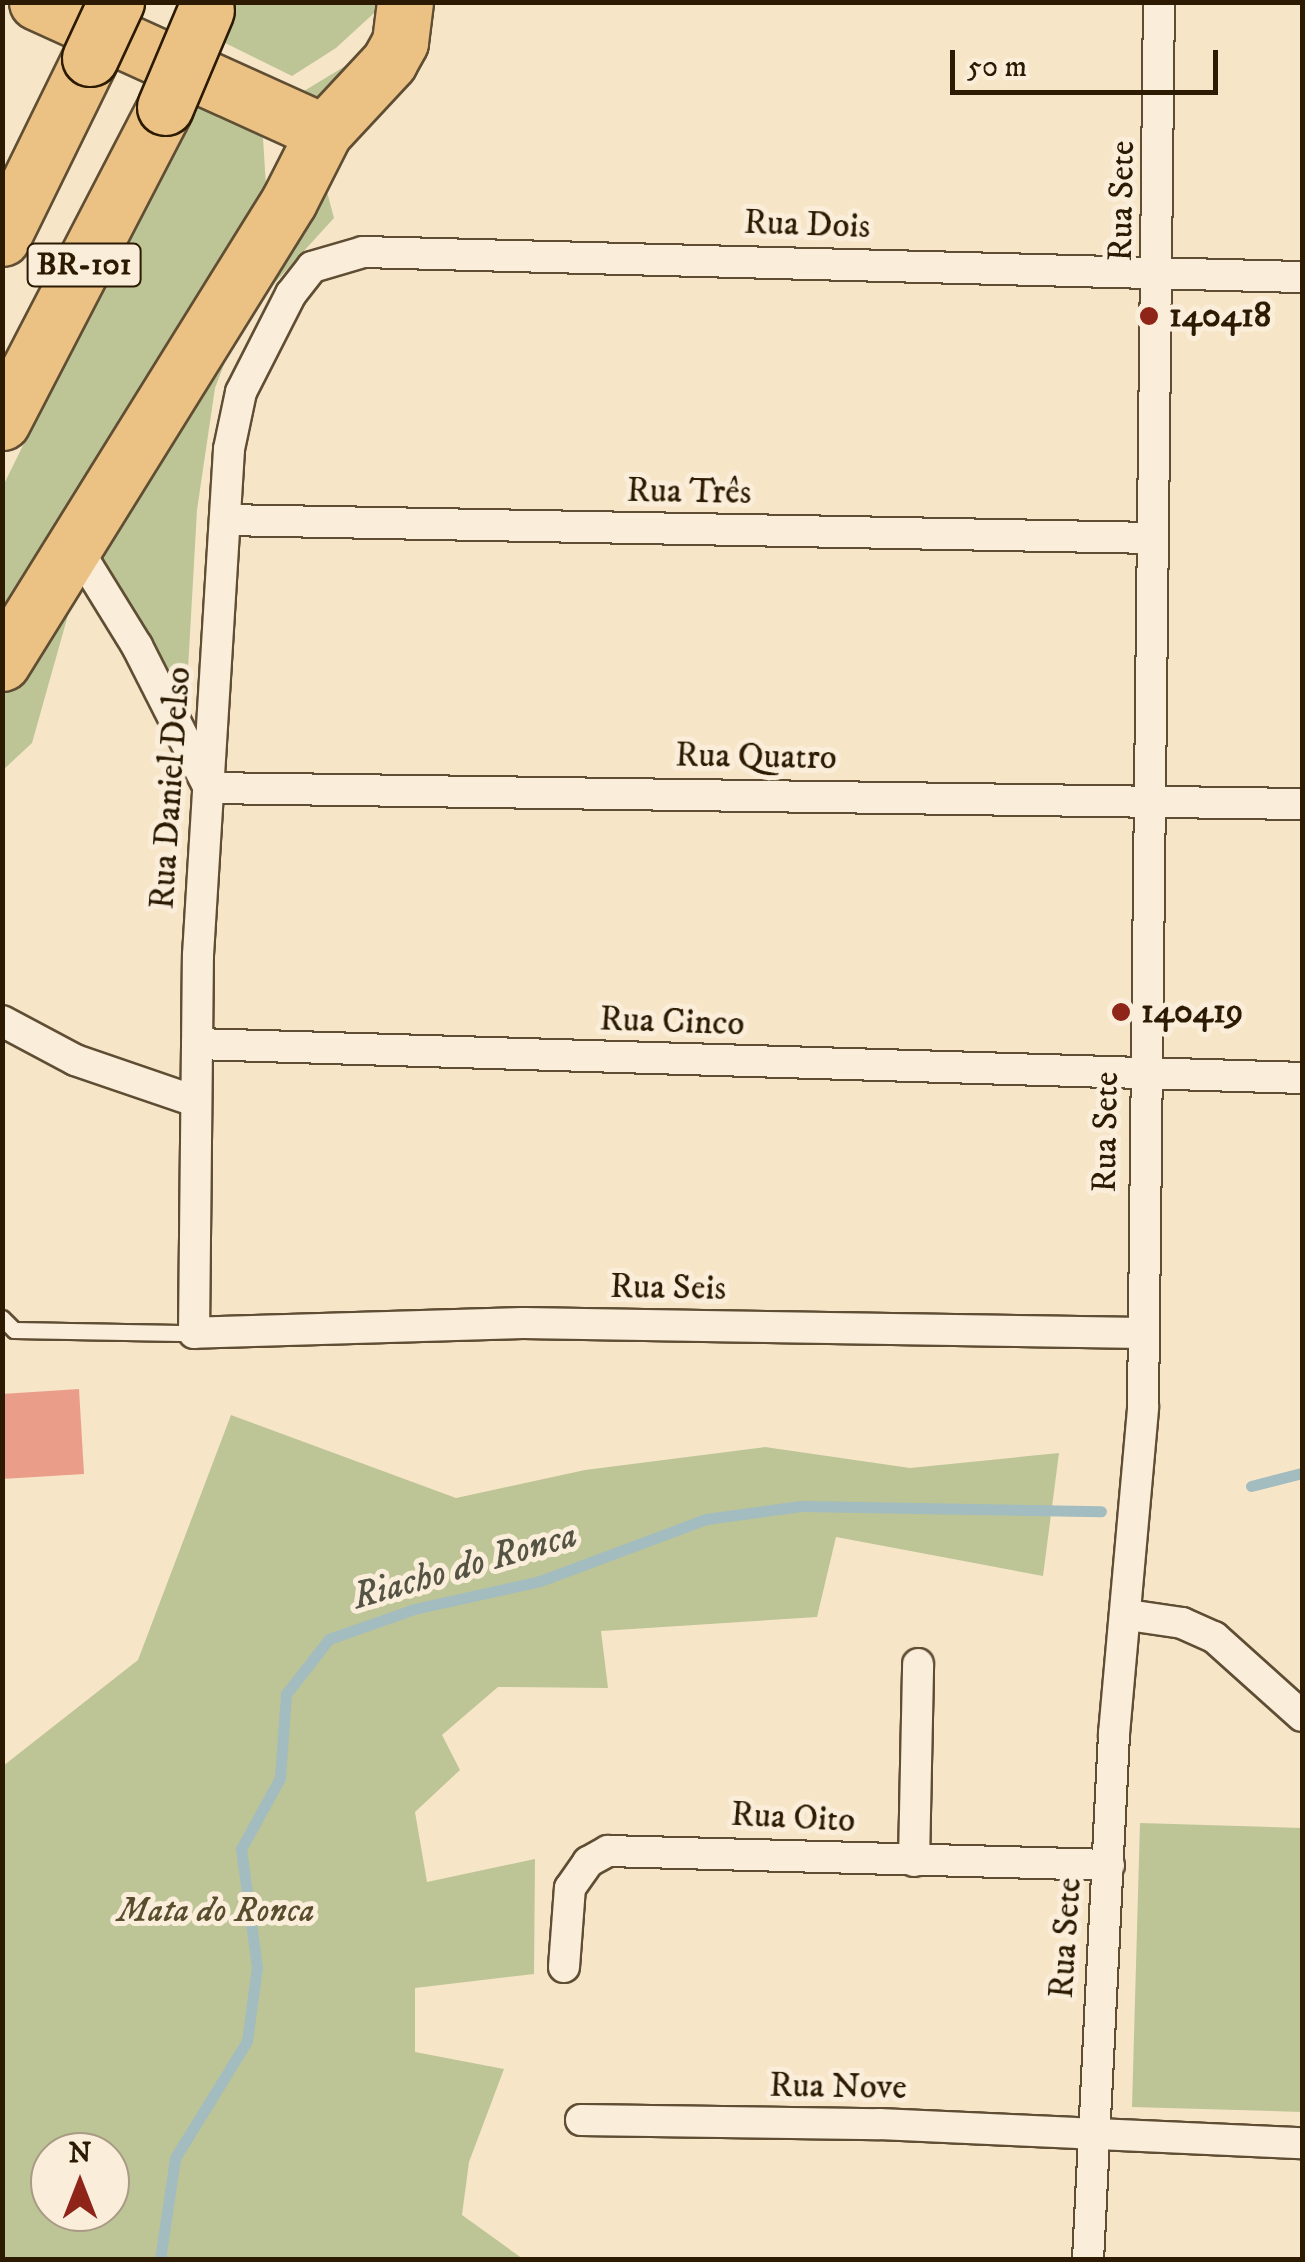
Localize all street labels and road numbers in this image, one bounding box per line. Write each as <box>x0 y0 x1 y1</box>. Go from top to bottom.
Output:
street label: Rua Sete <box>1100 140 1144 262</box>
street label: Rua Dois <box>743 202 871 248</box>
road number: BR-101 <box>27 238 142 292</box>
street label: Rua Três <box>626 470 752 514</box>
street label: Rua Daniel Delso <box>142 665 200 911</box>
street label: Rua Quatro <box>675 735 837 779</box>
street label: Rua Cinco <box>599 998 745 1046</box>
street label: Rua Sete <box>1084 1071 1128 1193</box>
street label: Rua Seis <box>610 1266 726 1310</box>
street label: Rua Oito <box>730 1794 856 1842</box>
street label: Rua Sete <box>1041 1876 1091 2000</box>
street label: Rua Nove <box>769 2065 907 2109</box>

